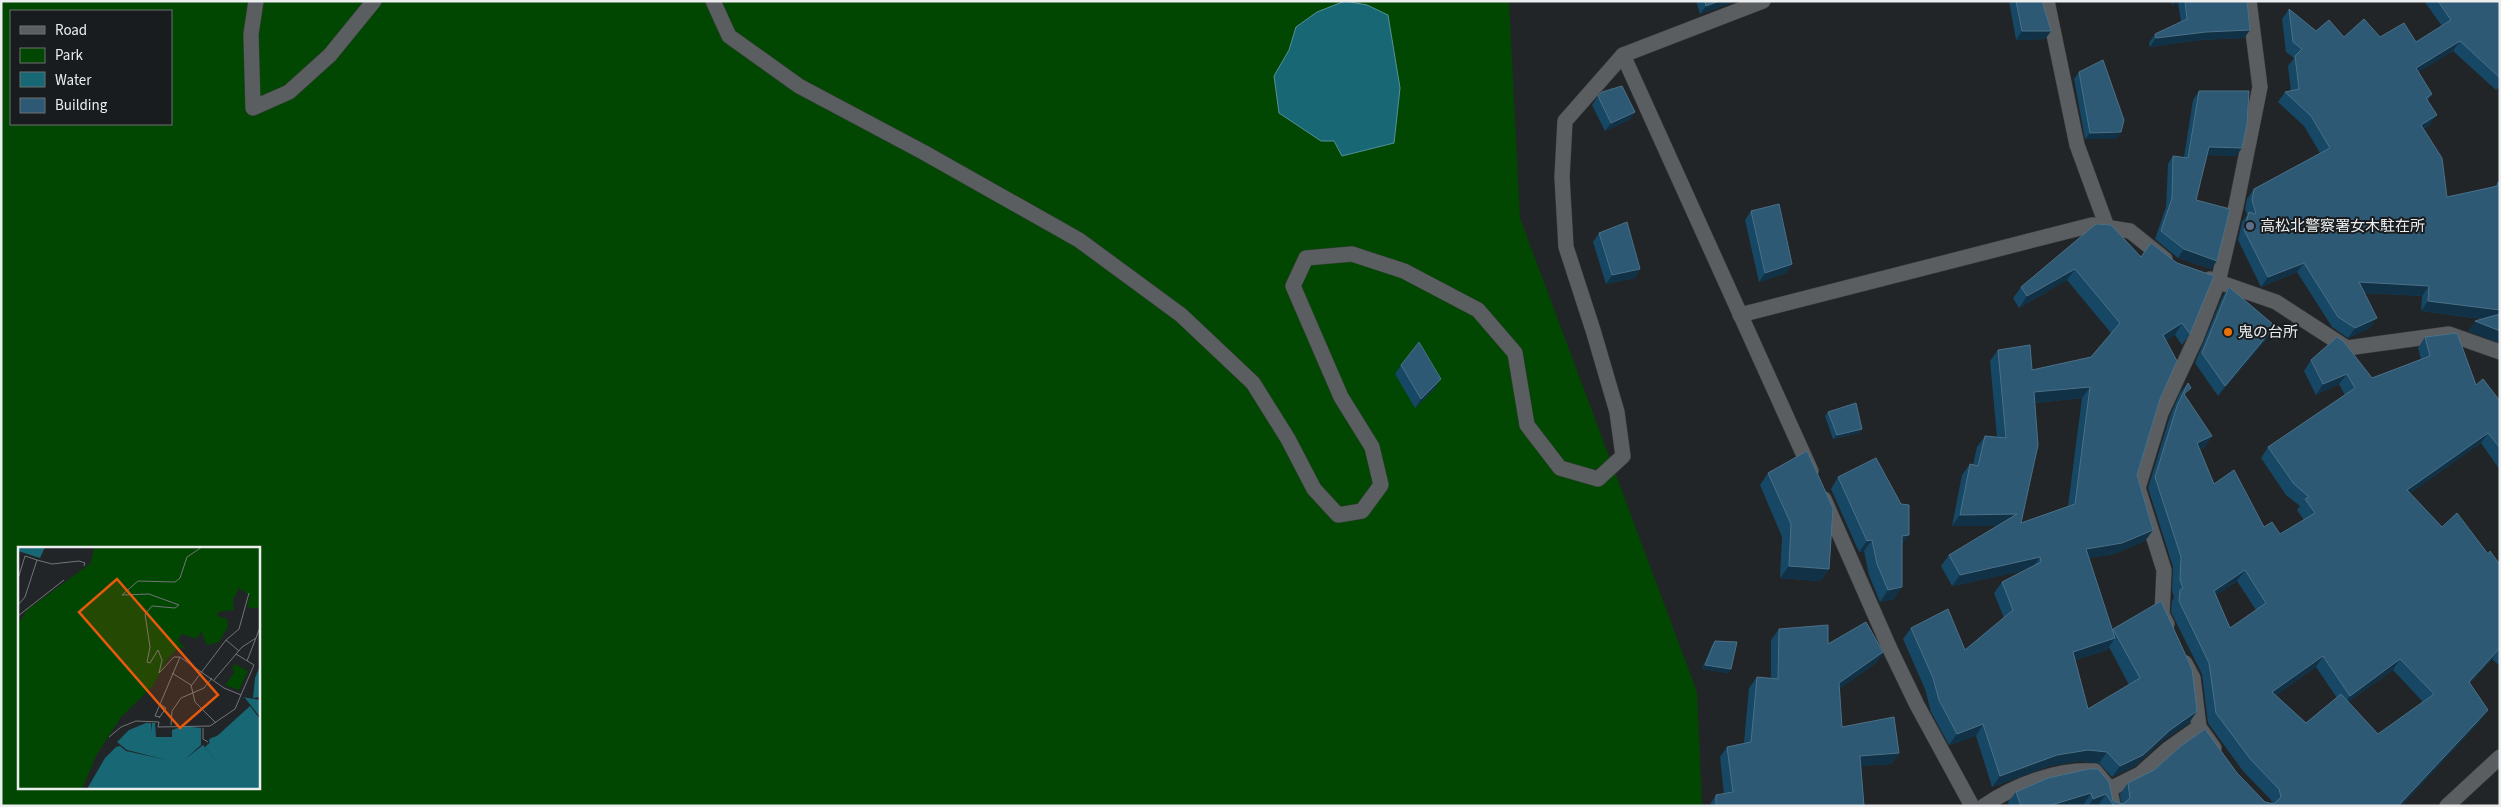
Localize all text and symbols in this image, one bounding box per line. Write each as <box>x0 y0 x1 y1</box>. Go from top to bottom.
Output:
legend <box>10 10 172 125</box>
text: Road <box>55 20 87 41</box>
text: Park <box>55 45 84 66</box>
text: Water <box>55 70 92 91</box>
text: Building <box>55 95 108 116</box>
place label: 高松北警察署女木駐在所 <box>2260 216 2425 237</box>
marker: 高松北警察署女木駐在所 <box>2244 220 2256 232</box>
place label: 鬼の台所 <box>2238 322 2298 343</box>
marker: 鬼の台所 <box>2222 326 2234 338</box>
inset map <box>18 547 260 790</box>

